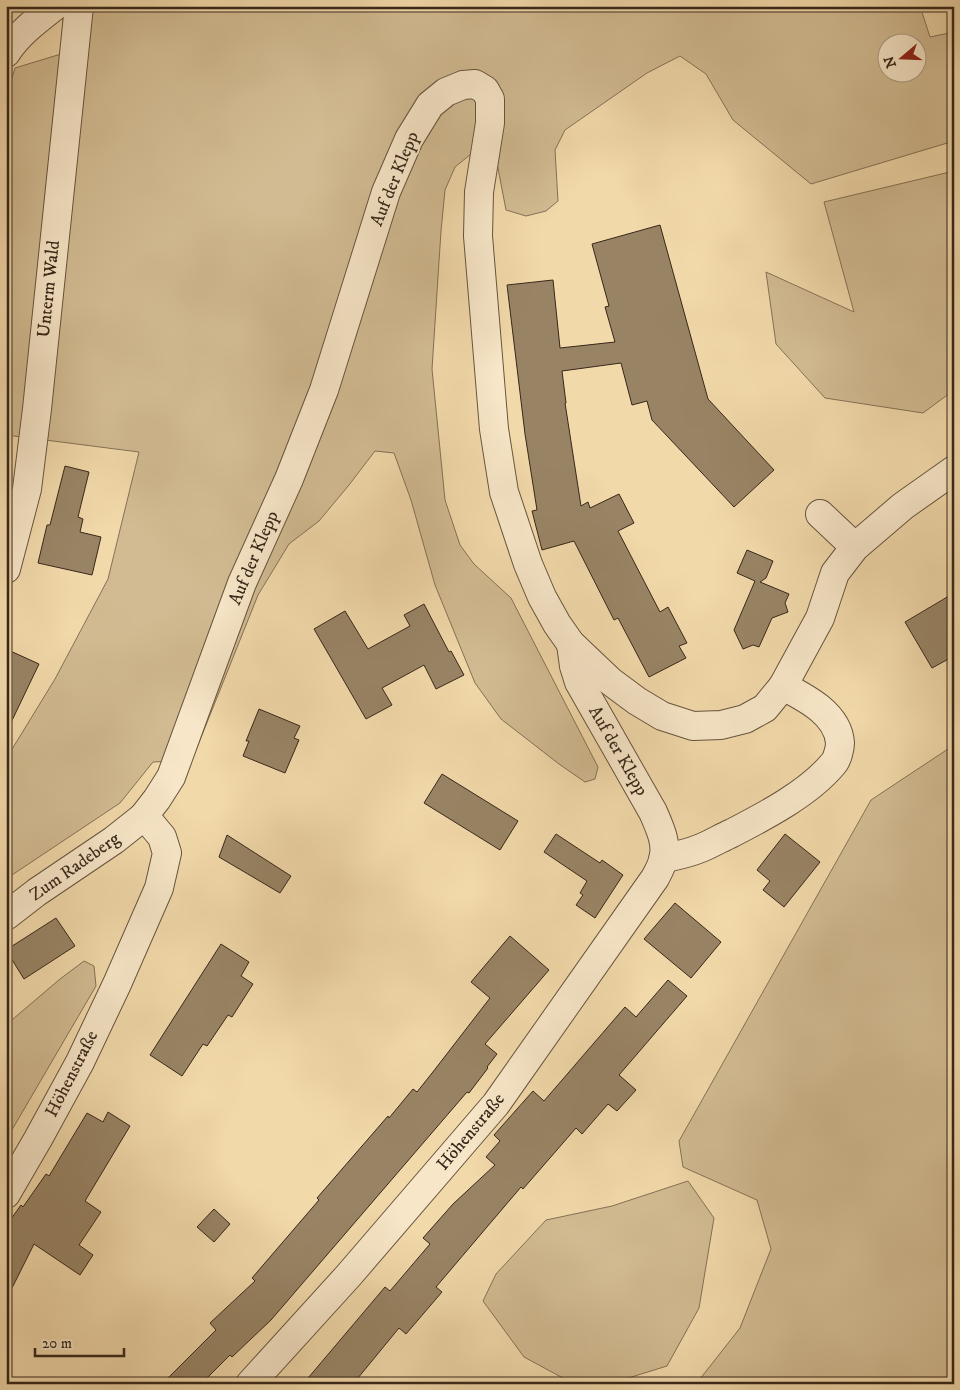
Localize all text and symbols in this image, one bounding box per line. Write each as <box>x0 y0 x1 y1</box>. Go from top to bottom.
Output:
north arrow <box>878 32 928 82</box>
text: N <box>880 53 901 70</box>
street label: Auf der Klepp <box>366 128 424 230</box>
street label: Unterm Wald <box>33 239 65 339</box>
street label: Auf der Klepp <box>224 508 284 608</box>
street label: Auf der Klepp <box>583 702 653 800</box>
street label: Zum Radeberg <box>26 828 125 906</box>
street label: Höhenstraße <box>41 1027 103 1121</box>
street label: Höhenstraße <box>432 1089 510 1175</box>
scale bar <box>35 1325 124 1357</box>
text: 20 m <box>42 1334 72 1353</box>

